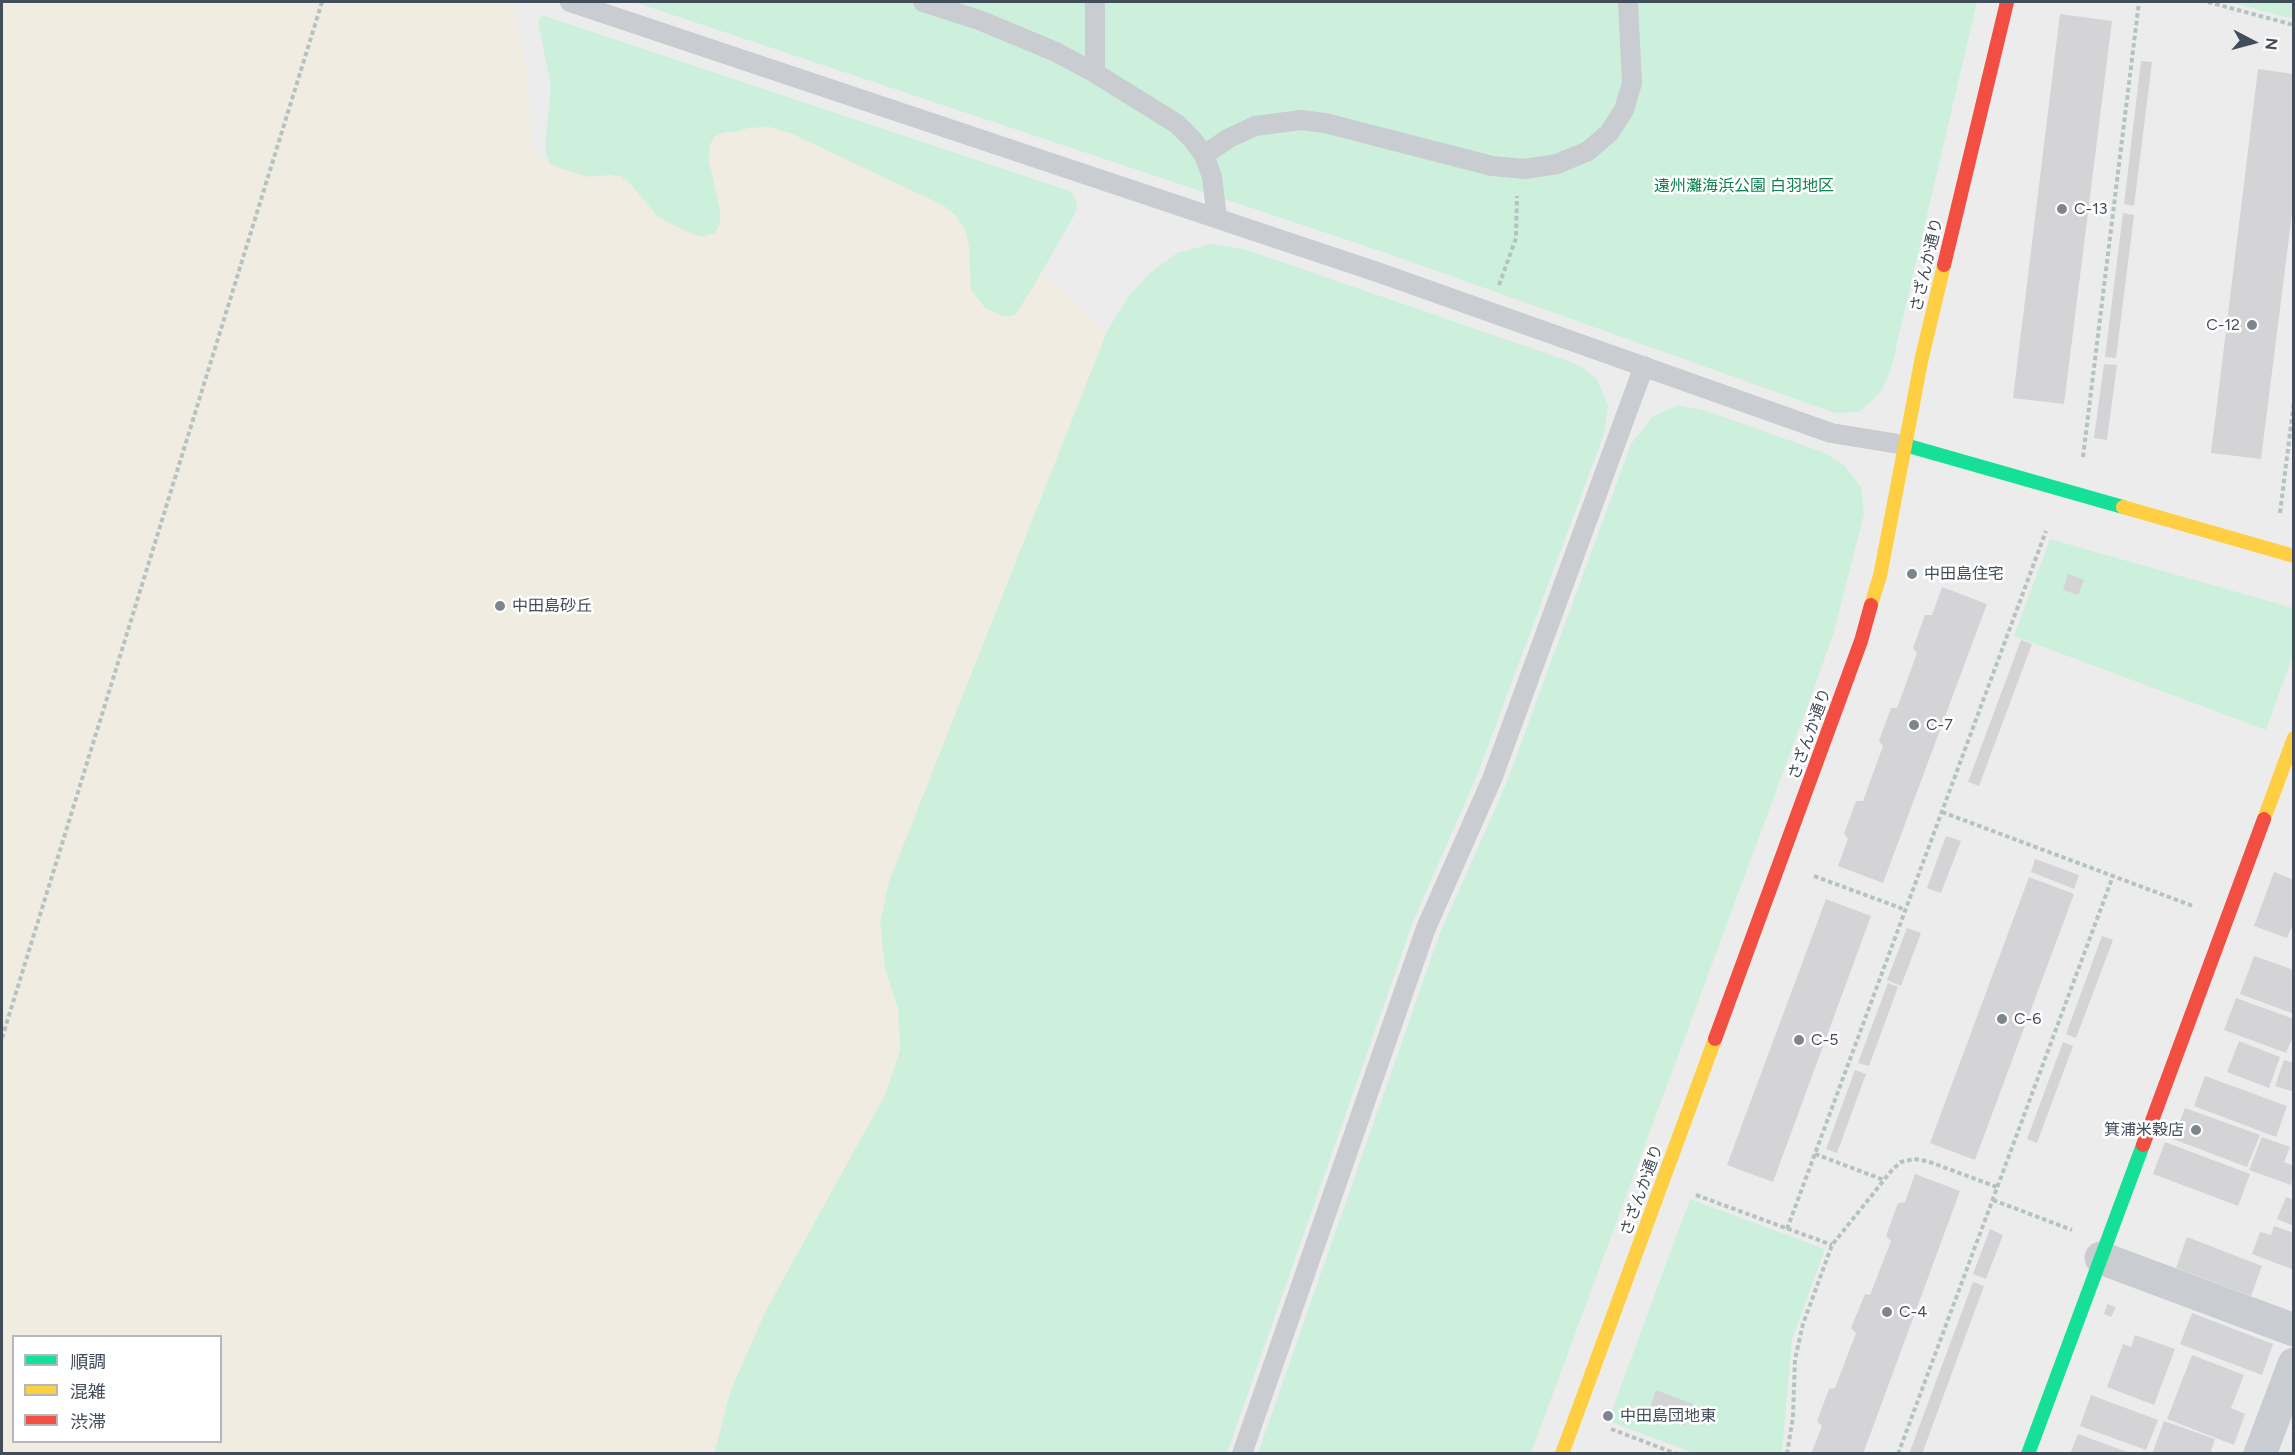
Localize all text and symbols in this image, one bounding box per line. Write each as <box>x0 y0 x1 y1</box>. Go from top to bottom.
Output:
north arrow <box>2223 12 2283 72</box>
text: N <box>2261 37 2281 51</box>
park label: 遠州灘海浜公園 白羽地区 <box>1654 176 1834 196</box>
place label: C-13 <box>2074 199 2108 219</box>
marker: C-13 <box>2055 202 2069 216</box>
street label: さざんか通り <box>1907 216 1947 314</box>
place label: C-12 <box>2206 315 2240 335</box>
marker: C-12 <box>2245 318 2259 332</box>
place label: 中田島住宅 <box>1924 564 2004 584</box>
marker: 中田島住宅 <box>1905 567 1919 581</box>
place label: 中田島砂丘 <box>512 596 592 616</box>
marker: 中田島砂丘 <box>493 599 507 613</box>
street label: さざんか通り <box>1785 686 1835 782</box>
place label: C-7 <box>1926 715 1953 735</box>
marker: C-7 <box>1907 718 1921 732</box>
place label: C-6 <box>2014 1009 2041 1029</box>
marker: C-6 <box>1995 1012 2009 1026</box>
place label: C-5 <box>1811 1030 1838 1050</box>
marker: C-5 <box>1792 1033 1806 1047</box>
place label: 箕浦米穀店 <box>2104 1120 2184 1140</box>
marker: 箕浦米穀店 <box>2189 1123 2203 1137</box>
street label: さざんか通り <box>1617 1142 1667 1238</box>
place label: C-4 <box>1899 1302 1927 1322</box>
marker: C-4 <box>1880 1305 1894 1319</box>
legend <box>12 1335 222 1443</box>
text: 順調 <box>70 1351 106 1373</box>
text: 混雑 <box>70 1381 106 1403</box>
place label: 中田島団地東 <box>1620 1406 1716 1426</box>
marker: 中田島団地東 <box>1601 1409 1615 1423</box>
text: 渋滞 <box>70 1411 106 1433</box>

